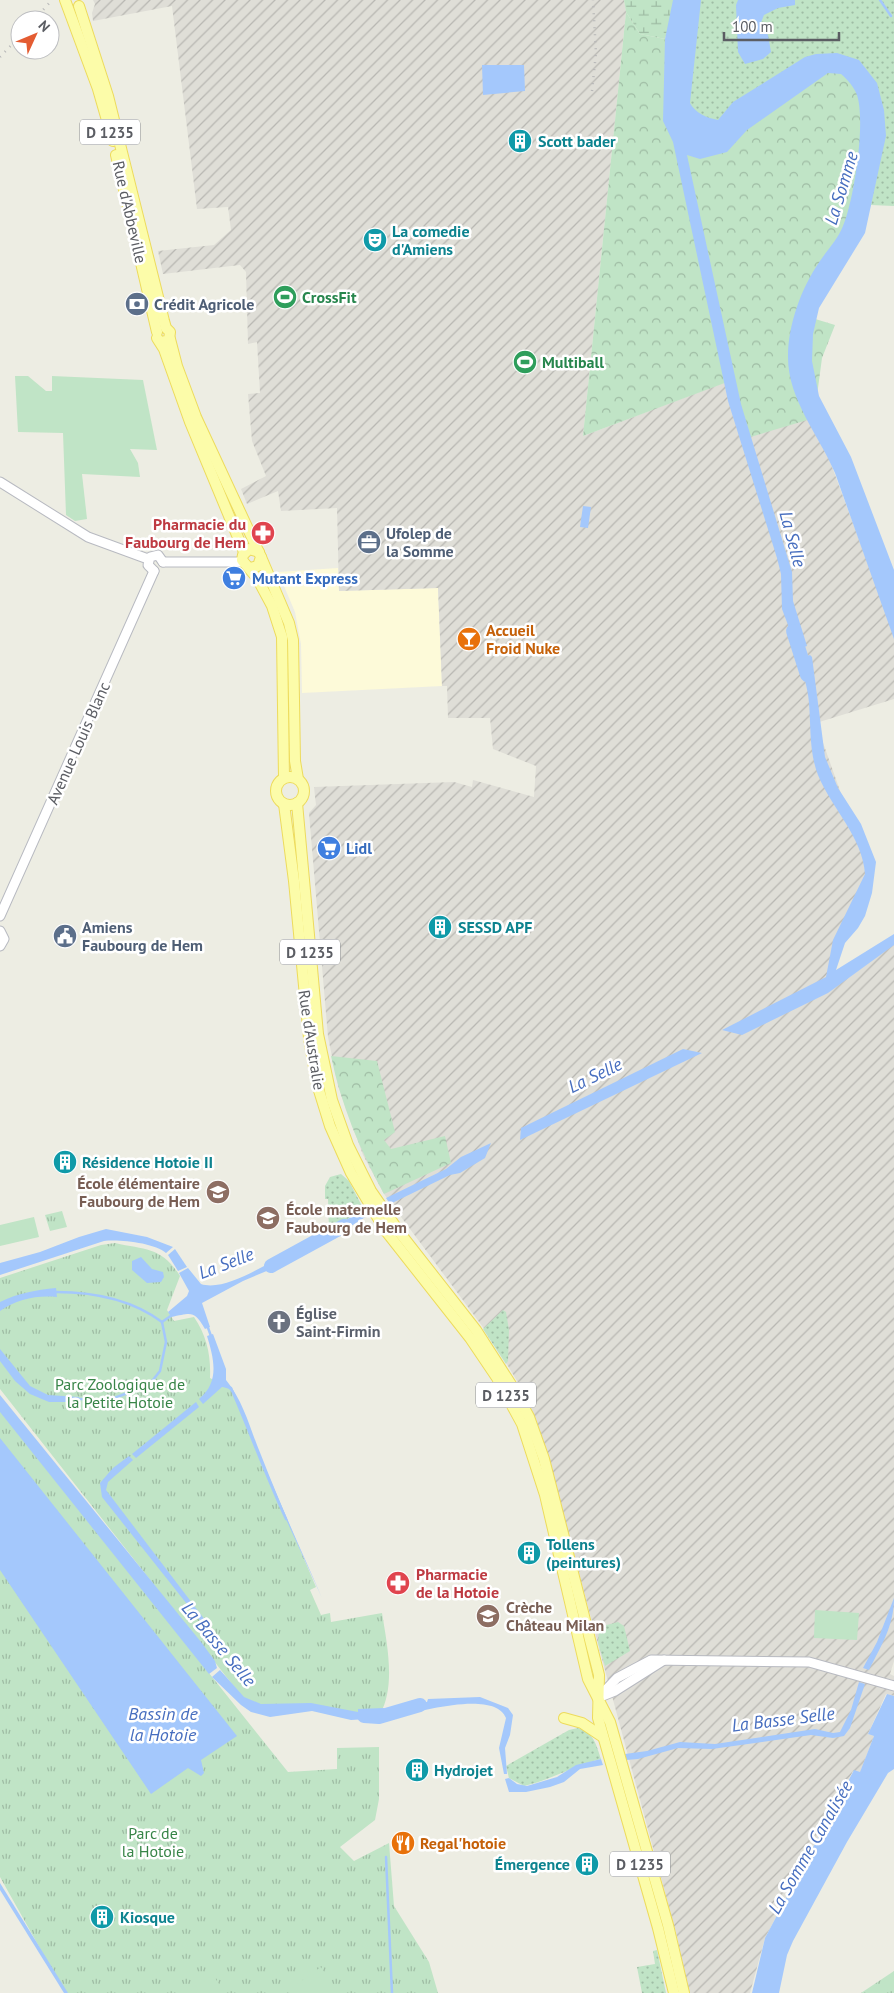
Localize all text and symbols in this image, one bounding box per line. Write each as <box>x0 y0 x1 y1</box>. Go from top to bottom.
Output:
north arrow <box>10 10 60 60</box>
scale bar <box>724 10 839 42</box>
text: N <box>35 16 54 36</box>
text: 100 m <box>732 17 773 36</box>
road number: D 1235 <box>80 120 140 144</box>
building icon: Scott bader <box>507 128 533 154</box>
place label: Scott bader <box>538 131 616 151</box>
water label: La Somme <box>819 148 863 228</box>
street label: Rue d'Abbeville <box>109 159 151 265</box>
place label: La comedie d'Amiens <box>392 221 470 259</box>
theatre icon: La comedie d'Amiens <box>362 227 388 253</box>
sports icon: CrossFit <box>272 284 298 310</box>
place label: CrossFit <box>302 287 357 307</box>
bank icon: Crédit Agricole <box>124 291 150 317</box>
place label: Crédit Agricole <box>154 294 254 314</box>
sports icon: Multiball <box>512 349 538 375</box>
place label: Multiball <box>542 352 604 372</box>
water label: La Selle <box>774 508 812 570</box>
place label: Pharmacie du Faubourg de Hem <box>125 514 246 552</box>
pharmacy icon: Pharmacie du Faubourg de Hem <box>250 520 276 546</box>
place label: Ufolep de la Somme <box>386 523 454 561</box>
office icon: Ufolep de la Somme <box>356 529 382 555</box>
supermarket icon: Mutant Express <box>221 565 247 591</box>
place label: Mutant Express <box>252 568 358 588</box>
place label: Accueil Froid Nuke <box>486 620 560 658</box>
bar icon: Accueil Froid Nuke <box>456 626 482 652</box>
street label: Avenue Louis Blanc <box>42 679 114 807</box>
supermarket icon: Lidl <box>316 835 342 861</box>
place label: Lidl <box>346 838 372 858</box>
building icon: SESSD APF <box>427 914 453 940</box>
place label: Amiens Faubourg de Hem <box>82 917 203 955</box>
place label: SESSD APF <box>458 917 532 937</box>
public building icon: Amiens Faubourg de Hem <box>52 923 78 949</box>
road number: D 1235 <box>280 940 340 964</box>
street label: Rue d'Australie <box>294 988 330 1092</box>
water label: La Selle <box>564 1052 626 1098</box>
building icon: Résidence Hotoie II <box>52 1149 78 1175</box>
place label: Résidence Hotoie II <box>82 1152 213 1172</box>
place label: École élémentaire Faubourg de Hem <box>77 1173 200 1211</box>
school or university icon: École élémentaire Faubourg de Hem <box>205 1179 231 1205</box>
place label: École maternelle Faubourg de Hem <box>286 1199 407 1237</box>
school or university icon: École maternelle Faubourg de Hem <box>255 1205 281 1231</box>
water label: La Selle <box>195 1242 257 1284</box>
place label: Église Saint-Firmin <box>296 1303 380 1341</box>
church icon: Église Saint-Firmin <box>266 1309 292 1335</box>
park label: Parc Zoologique de la Petite Hotoie <box>55 1374 185 1412</box>
road number: D 1235 <box>476 1382 536 1408</box>
place label: Tollens (peintures) <box>546 1534 621 1572</box>
building icon: Tollens (peintures) <box>516 1540 542 1566</box>
place label: Pharmacie de la Hotoie <box>416 1564 499 1602</box>
pharmacy icon: Pharmacie de la Hotoie <box>385 1570 411 1596</box>
water label: La Basse Selle <box>177 1597 262 1692</box>
place label: Crèche Château Milan <box>506 1597 604 1635</box>
school or university icon: Crèche Château Milan <box>475 1603 501 1629</box>
water label: La Basse Selle <box>730 1701 836 1737</box>
water label: Bassin de la Hotoie <box>128 1702 198 1746</box>
building icon: Hydrojet <box>404 1757 430 1783</box>
place label: Hydrojet <box>434 1760 493 1780</box>
water label: La Somme Canalisée <box>763 1776 858 1918</box>
park label: Parc de la Hotoie <box>122 1823 184 1861</box>
restaurant icon: Regal'hotoie <box>390 1830 416 1856</box>
place label: Regal'hotoie <box>420 1833 506 1853</box>
building icon: Émergence <box>574 1851 600 1877</box>
road number: D 1235 <box>610 1852 670 1876</box>
place label: Émergence <box>495 1854 570 1874</box>
building icon: Kiosque <box>89 1904 115 1930</box>
place label: Kiosque <box>120 1907 175 1927</box>

